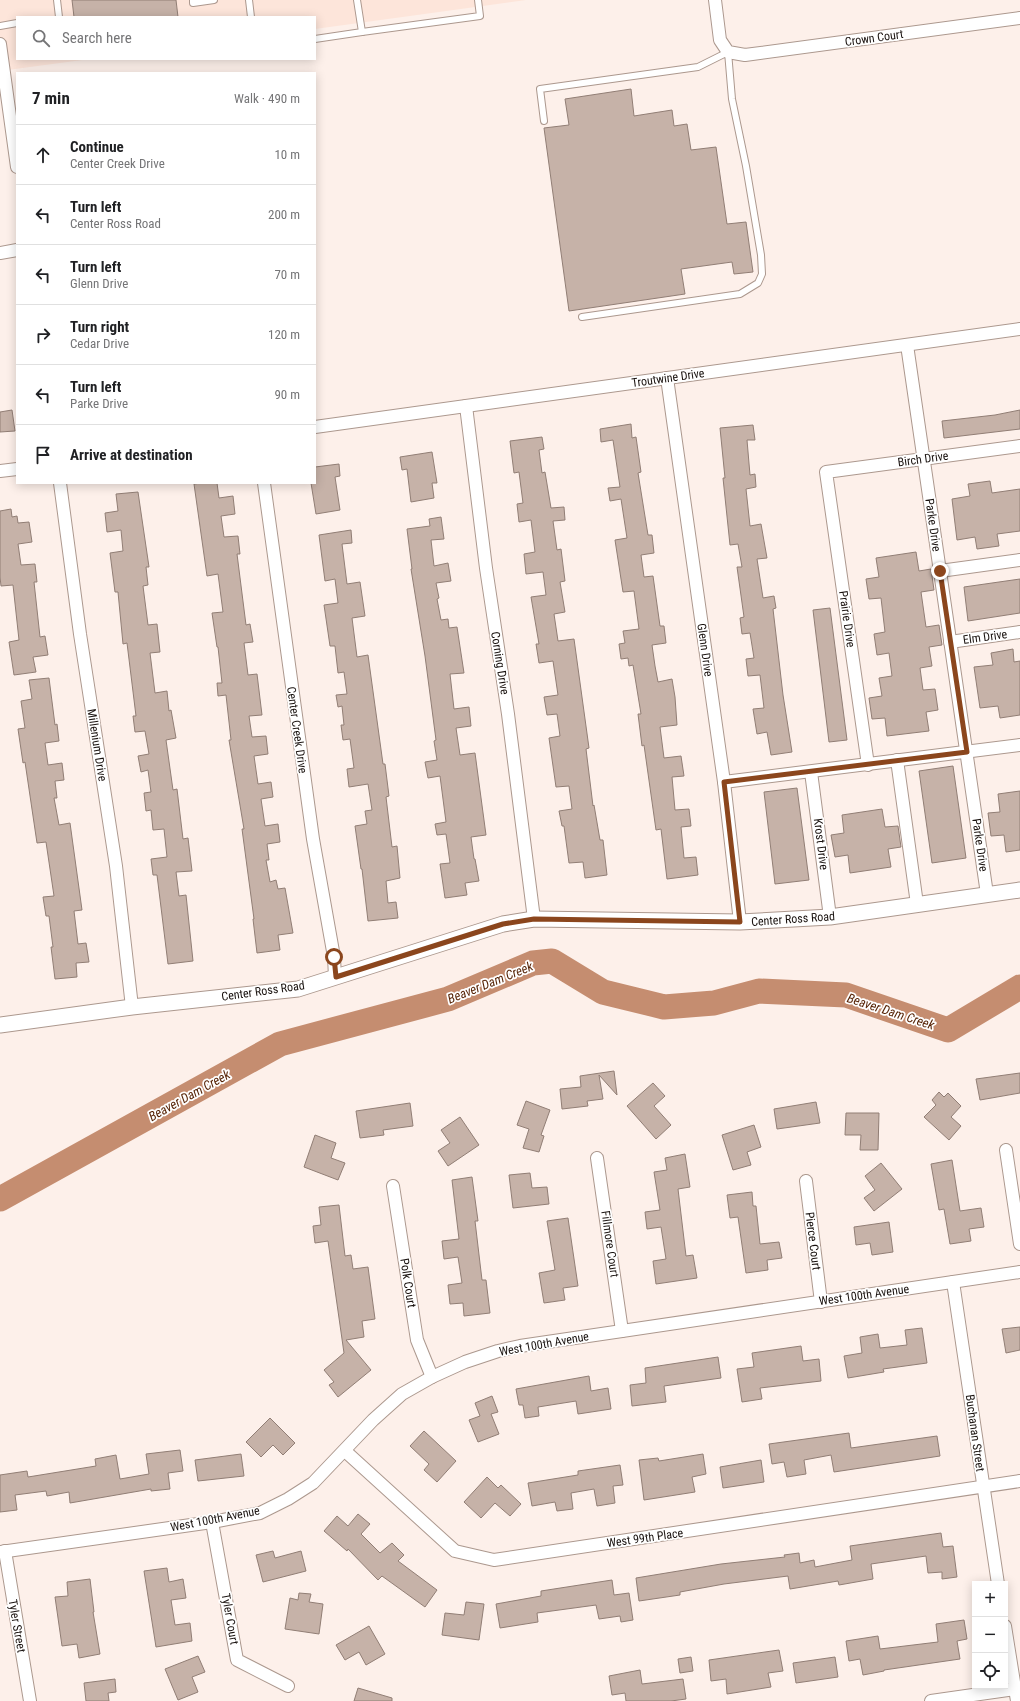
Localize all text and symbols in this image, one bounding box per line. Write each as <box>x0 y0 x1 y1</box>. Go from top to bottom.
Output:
search box <box>16 16 316 60</box>
icon: search <box>30 27 52 49</box>
street label: Crown Court <box>844 27 905 49</box>
text: Search here <box>62 29 132 47</box>
text: 7 min <box>32 88 70 108</box>
text: Walk · 490 m <box>234 91 300 106</box>
text: Continue <box>70 138 124 156</box>
icon: ahead <box>32 144 54 166</box>
text: 10 m <box>274 147 300 162</box>
text: Center Creek Drive <box>70 156 165 171</box>
text: Turn left <box>70 198 121 216</box>
icon: left <box>32 204 54 226</box>
text: 200 m <box>268 207 300 222</box>
text: Center Ross Road <box>70 216 161 231</box>
text: Turn left <box>70 258 121 276</box>
icon: left <box>32 264 54 286</box>
text: 70 m <box>274 267 300 282</box>
text: Glenn Drive <box>70 276 128 291</box>
text: Turn right <box>70 318 129 336</box>
icon: right <box>32 324 54 346</box>
text: 120 m <box>268 327 300 342</box>
text: Cedar Drive <box>70 336 129 351</box>
street label: Troutwine Drive <box>631 366 706 390</box>
text: Turn left <box>70 378 121 396</box>
icon: left <box>32 384 54 406</box>
text: 90 m <box>274 387 300 402</box>
text: Parke Drive <box>70 396 128 411</box>
icon: arrive <box>32 444 54 466</box>
text: Arrive at destination <box>70 446 193 464</box>
street label: Birch Drive <box>897 448 950 469</box>
street label: Parke Drive <box>922 497 944 553</box>
route end <box>931 562 949 580</box>
street label: Prairie Drive <box>836 590 858 649</box>
street label: Glenn Drive <box>694 622 716 678</box>
street label: Elm Drive <box>962 627 1008 647</box>
street label: Corning Drive <box>488 631 512 696</box>
street label: Center Creek Drive <box>284 686 310 775</box>
street label: Millenium Drive <box>84 708 110 783</box>
street label: Krost Drive <box>811 817 831 871</box>
street label: Parke Drive <box>969 817 991 873</box>
street label: Center Ross Road <box>751 909 835 929</box>
route start <box>325 948 343 966</box>
water label: Beaver Dam Creek <box>445 958 535 1006</box>
street label: Center Ross Road <box>220 978 306 1004</box>
water label: Beaver Dam Creek <box>845 990 937 1033</box>
water label: Beaver Dam Creek <box>146 1067 233 1124</box>
street label: Fillmore Court <box>598 1210 622 1279</box>
street label: Pierce Court <box>802 1211 824 1271</box>
street label: Polk Court <box>397 1257 419 1309</box>
street label: West 100th Avenue <box>818 1282 910 1308</box>
street label: West 100th Avenue <box>498 1329 590 1359</box>
street label: Buchanan Street <box>963 1394 987 1473</box>
street label: West 100th Avenue <box>169 1503 261 1535</box>
street label: West 99th Place <box>606 1526 684 1550</box>
map controls <box>972 1581 1008 1689</box>
button: + <box>972 1581 1008 1617</box>
street label: Tyler Court <box>219 1592 241 1646</box>
street label: Tyler Street <box>5 1598 29 1654</box>
button: − <box>972 1617 1008 1653</box>
button: locate <box>972 1653 1008 1689</box>

